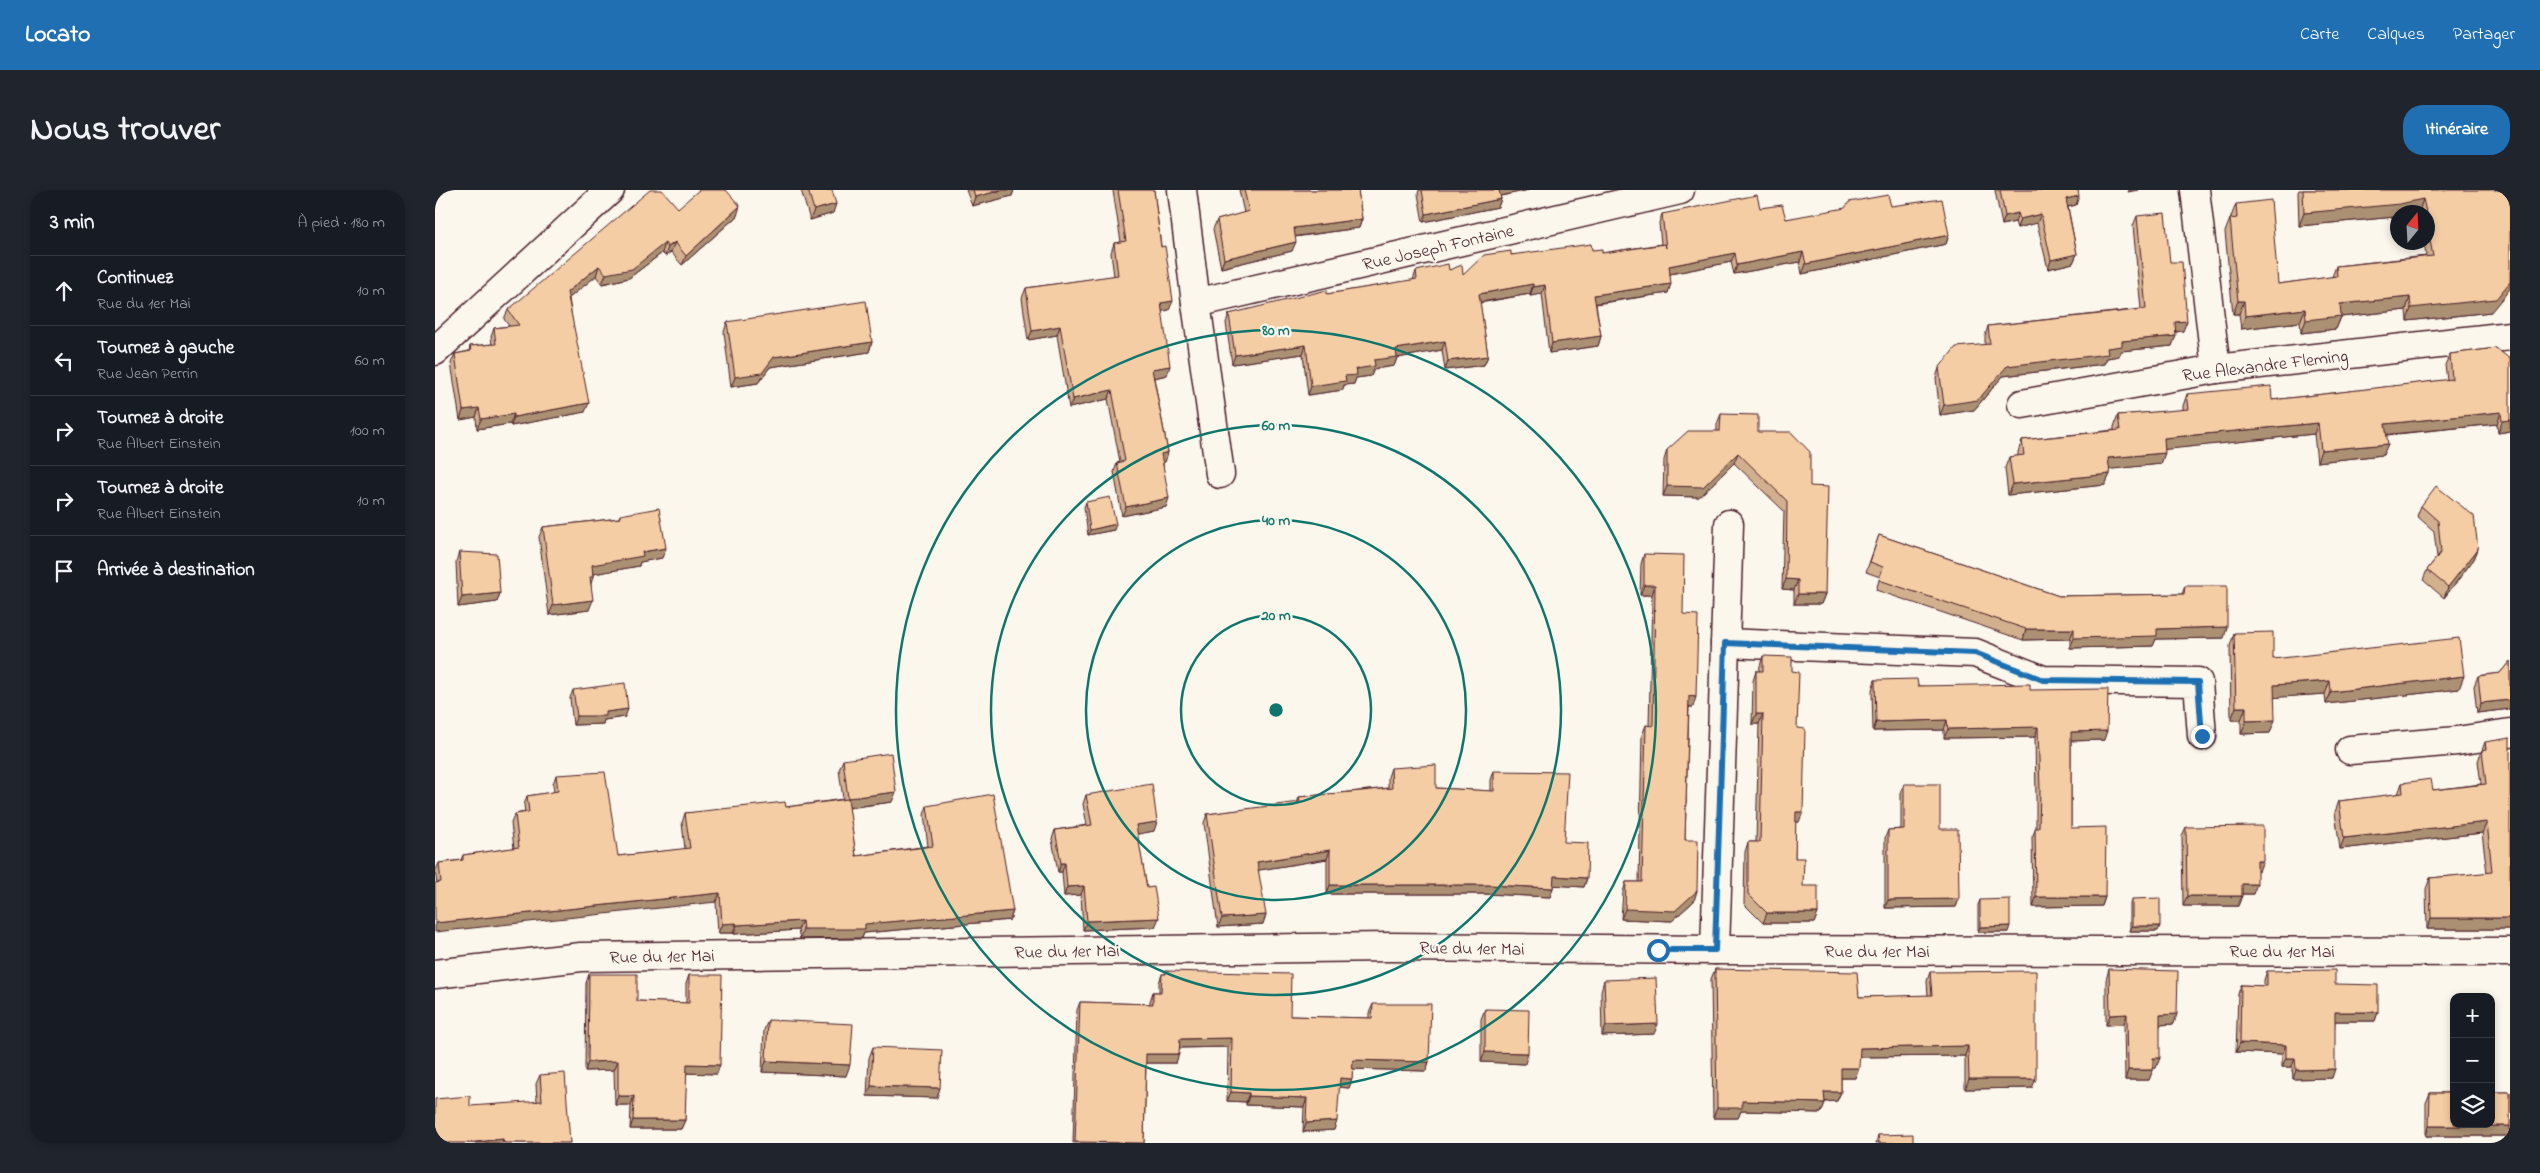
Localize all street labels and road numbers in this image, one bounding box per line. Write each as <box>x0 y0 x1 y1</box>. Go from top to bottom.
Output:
street label: Rue Joseph Fontaine <box>1360 219 1518 279</box>
street label: Rue Alexandre Fleming <box>2181 344 2350 391</box>
street label: Rue du 1er Mai <box>1419 936 1525 964</box>
street label: Rue du 1er Mai <box>1014 939 1120 967</box>
street label: Rue du 1er Mai <box>1824 940 1930 966</box>
street label: Rue du 1er Mai <box>2229 940 2335 966</box>
street label: Rue du 1er Mai <box>609 944 715 972</box>

